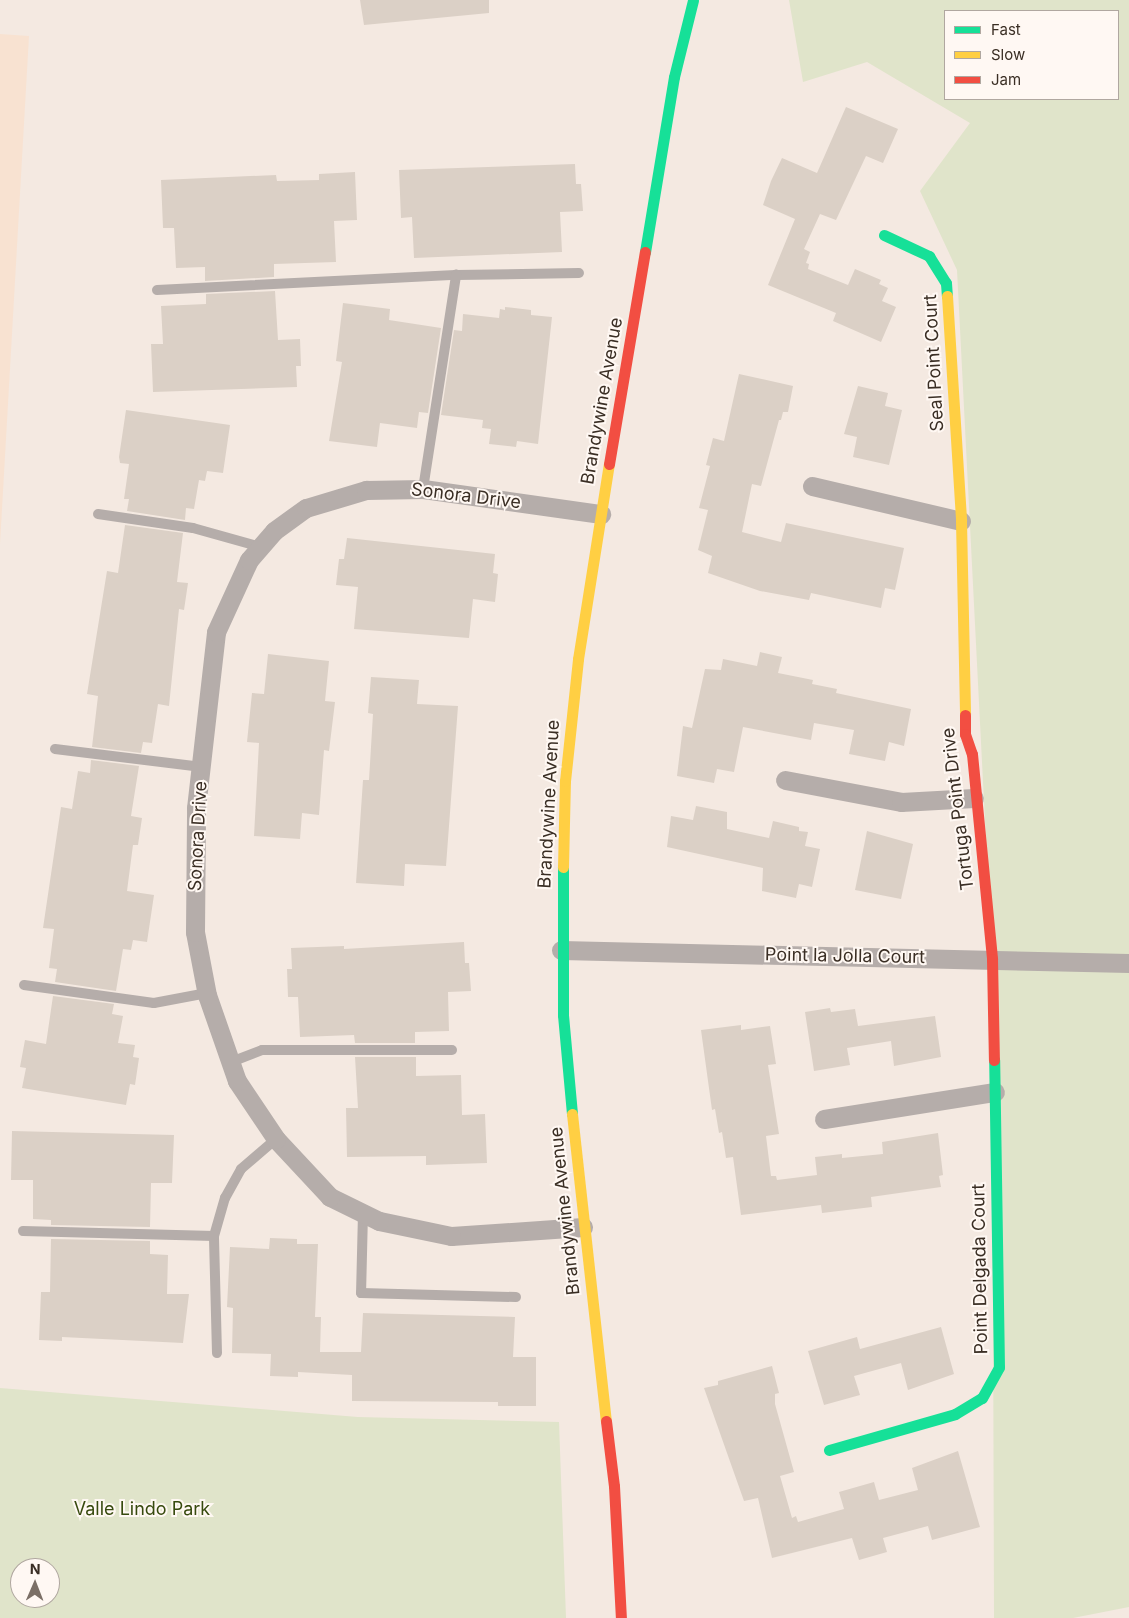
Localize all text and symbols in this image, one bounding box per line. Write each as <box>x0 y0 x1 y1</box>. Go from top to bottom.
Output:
legend <box>944 10 1119 100</box>
text: Fast <box>991 20 1021 39</box>
text: Slow <box>991 45 1025 64</box>
text: Jam <box>991 70 1021 89</box>
street label: Seal Point Court <box>920 294 948 432</box>
street label: Brandywine Avenue <box>577 316 627 486</box>
street label: Sonora Drive <box>410 479 522 513</box>
street label: Brandywine Avenue <box>534 719 564 889</box>
street label: Tortuga Point Drive <box>937 726 979 892</box>
street label: Sonora Drive <box>184 780 212 892</box>
street label: Point la Jolla Court <box>765 944 925 968</box>
street label: Brandywine Avenue <box>545 1126 585 1296</box>
street label: Point Delgada Court <box>968 1183 992 1355</box>
park label: Valle Lindo Park <box>74 1498 210 1520</box>
north arrow <box>10 1558 60 1608</box>
text: N <box>30 1560 41 1577</box>

